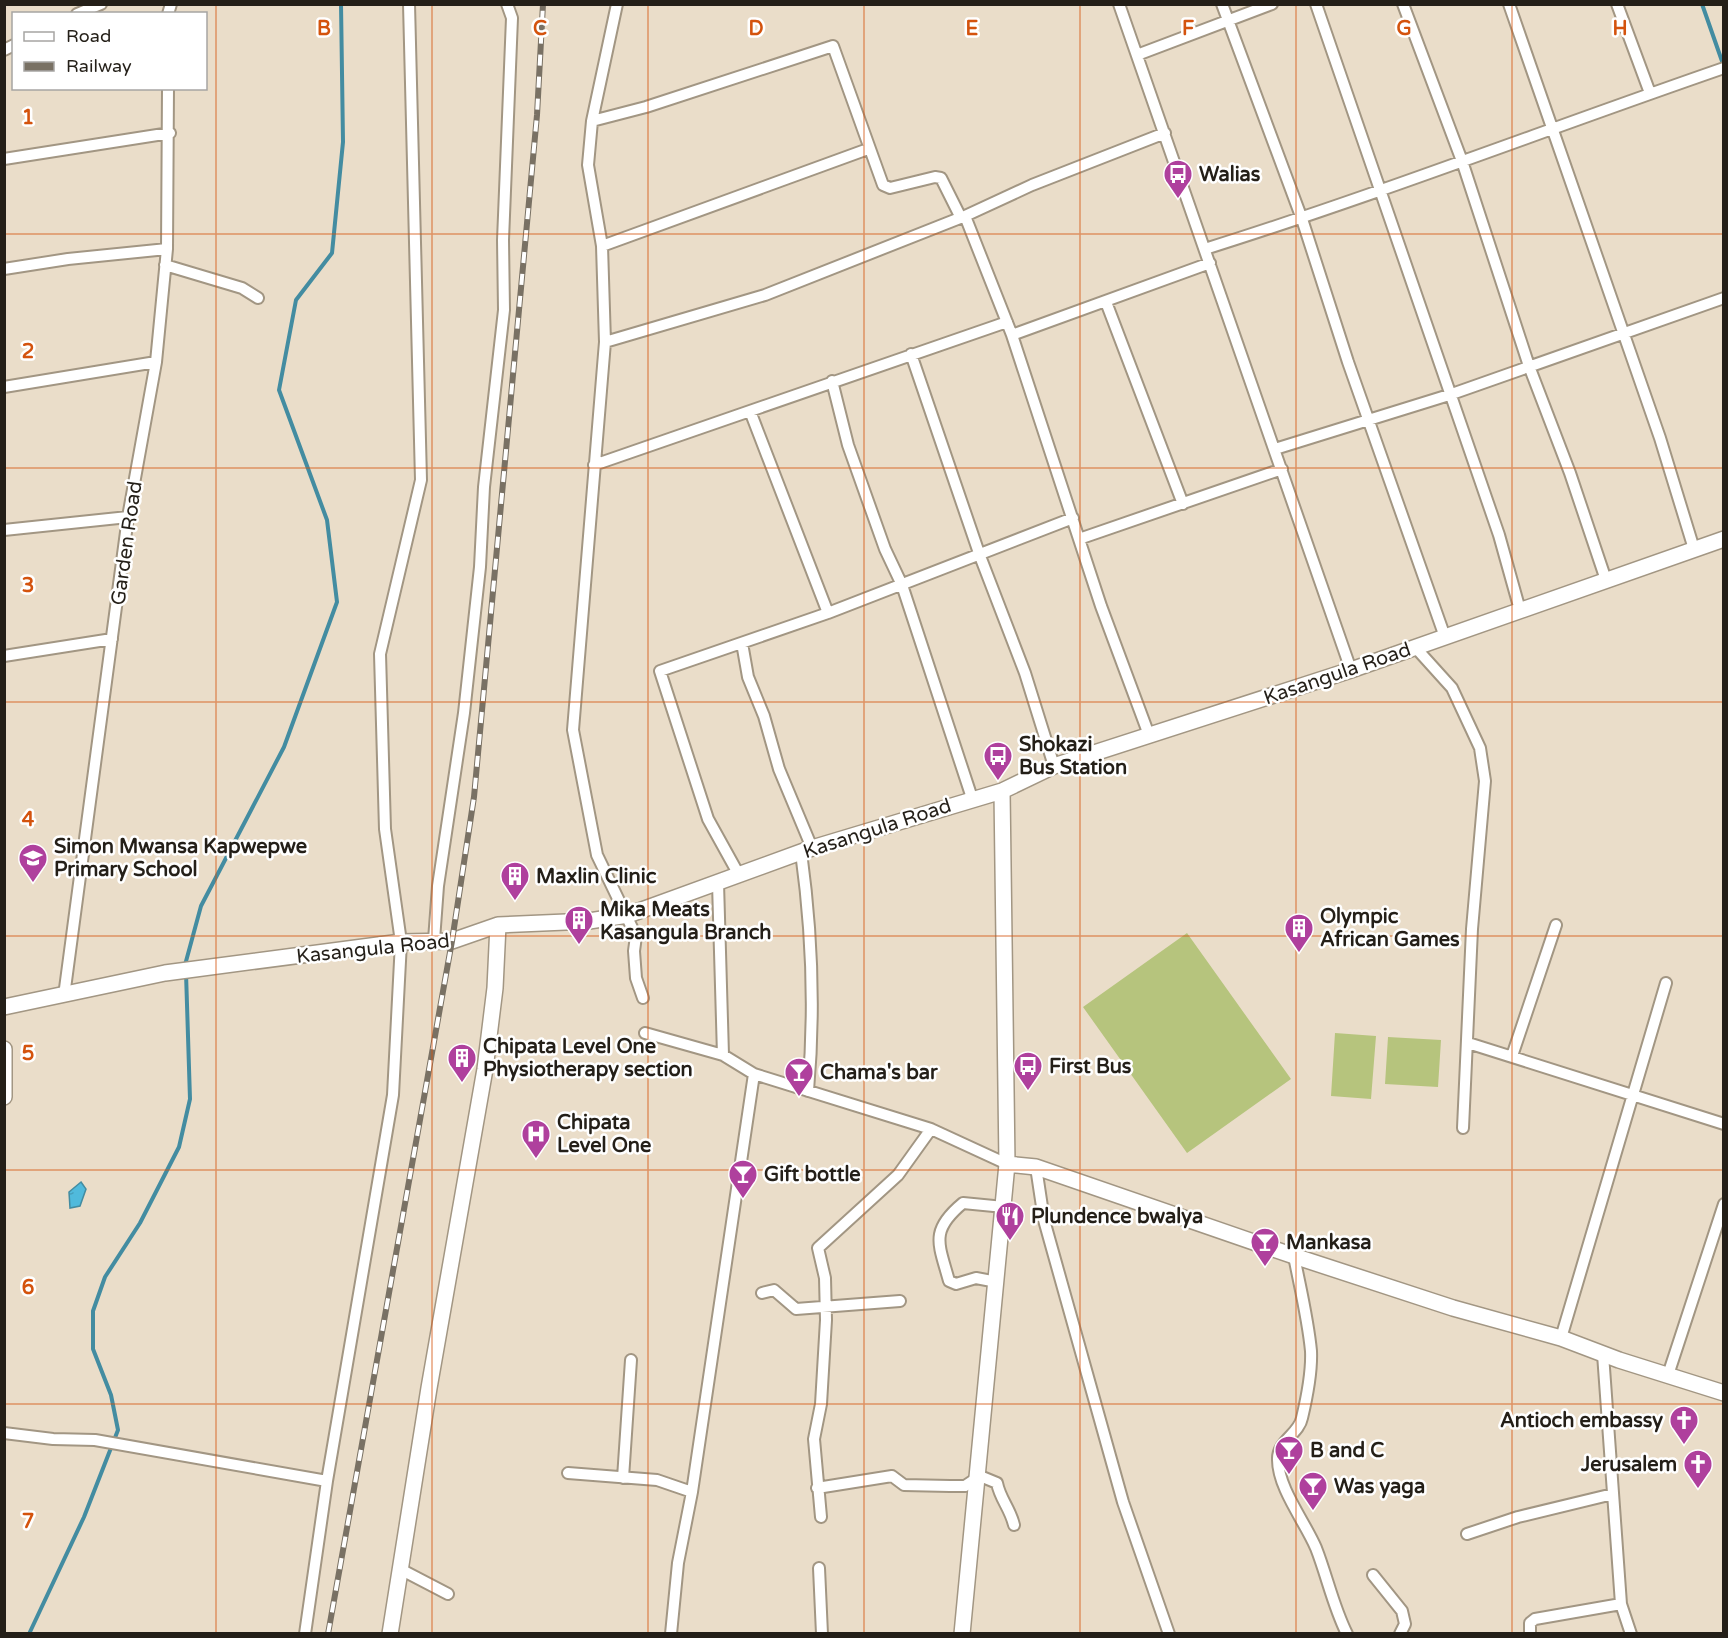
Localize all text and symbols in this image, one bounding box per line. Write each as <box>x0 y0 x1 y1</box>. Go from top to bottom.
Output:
legend <box>12 12 207 90</box>
text: B <box>317 17 331 41</box>
text: C <box>533 17 547 41</box>
text: D <box>748 17 764 41</box>
text: E <box>966 17 979 41</box>
text: F <box>1182 17 1194 41</box>
text: G <box>1396 17 1412 41</box>
text: H <box>1612 17 1628 41</box>
text: Road <box>66 25 111 47</box>
text: Railway <box>66 55 132 77</box>
text: 1 <box>22 106 34 130</box>
bus stop icon: Walias <box>1162 158 1194 200</box>
place label: Walias <box>1199 163 1261 187</box>
text: 2 <box>22 340 34 364</box>
street label: Garden Road <box>106 479 148 607</box>
text: 3 <box>22 574 34 598</box>
street label: Kasangula Road <box>1261 638 1414 710</box>
place label: Shokazi Bus Station <box>1019 733 1127 780</box>
bus stop icon: Shokazi Bus Station <box>982 740 1014 782</box>
street label: Kasangula Road <box>800 794 954 864</box>
text: 4 <box>22 808 35 832</box>
place label: Simon Mwansa Kapwepwe Primary School <box>54 835 307 882</box>
school or university icon: Simon Mwansa Kapwepwe Primary School <box>17 842 49 884</box>
building icon: Maxlin Clinic <box>499 860 531 902</box>
place label: Maxlin Clinic <box>536 865 657 889</box>
place label: Mika Meats Kasangula Branch <box>600 898 772 945</box>
building icon: Mika Meats Kasangula Branch <box>563 904 595 946</box>
place label: Olympic African Games <box>1320 905 1460 952</box>
building icon: Olympic African Games <box>1283 912 1315 954</box>
street label: Kasangula Road <box>295 929 451 969</box>
place label: Chipata Level One Physiotherapy section <box>483 1035 693 1082</box>
text: 5 <box>22 1042 34 1066</box>
building icon: Chipata Level One Physiotherapy section <box>446 1042 478 1084</box>
bus stop icon: First Bus <box>1012 1050 1044 1092</box>
place label: First Bus <box>1049 1055 1132 1079</box>
bar icon: Chama's bar <box>783 1056 815 1098</box>
place label: Chama's bar <box>820 1061 938 1085</box>
place label: Chipata Level One <box>557 1111 651 1158</box>
hospital icon: Chipata Level One <box>520 1118 552 1160</box>
bar icon: Gift bottle <box>727 1158 759 1200</box>
place label: Gift bottle <box>764 1163 861 1187</box>
restaurant icon: Plundence bwalya <box>994 1200 1026 1242</box>
place label: Plundence bwalya <box>1031 1205 1203 1229</box>
bar icon: Mankasa <box>1249 1226 1281 1268</box>
place label: Mankasa <box>1286 1231 1372 1255</box>
text: 6 <box>22 1276 34 1300</box>
church icon: Antioch embassy <box>1668 1404 1700 1446</box>
place label: Antioch embassy <box>1500 1409 1663 1433</box>
bar icon: B and C <box>1273 1434 1305 1476</box>
place label: B and C <box>1310 1439 1384 1463</box>
church icon: Jerusalem <box>1682 1448 1714 1490</box>
place label: Jerusalem <box>1580 1453 1677 1477</box>
bar icon: Was yaga <box>1297 1470 1329 1512</box>
place label: Was yaga <box>1334 1475 1425 1499</box>
text: 7 <box>22 1510 34 1534</box>

